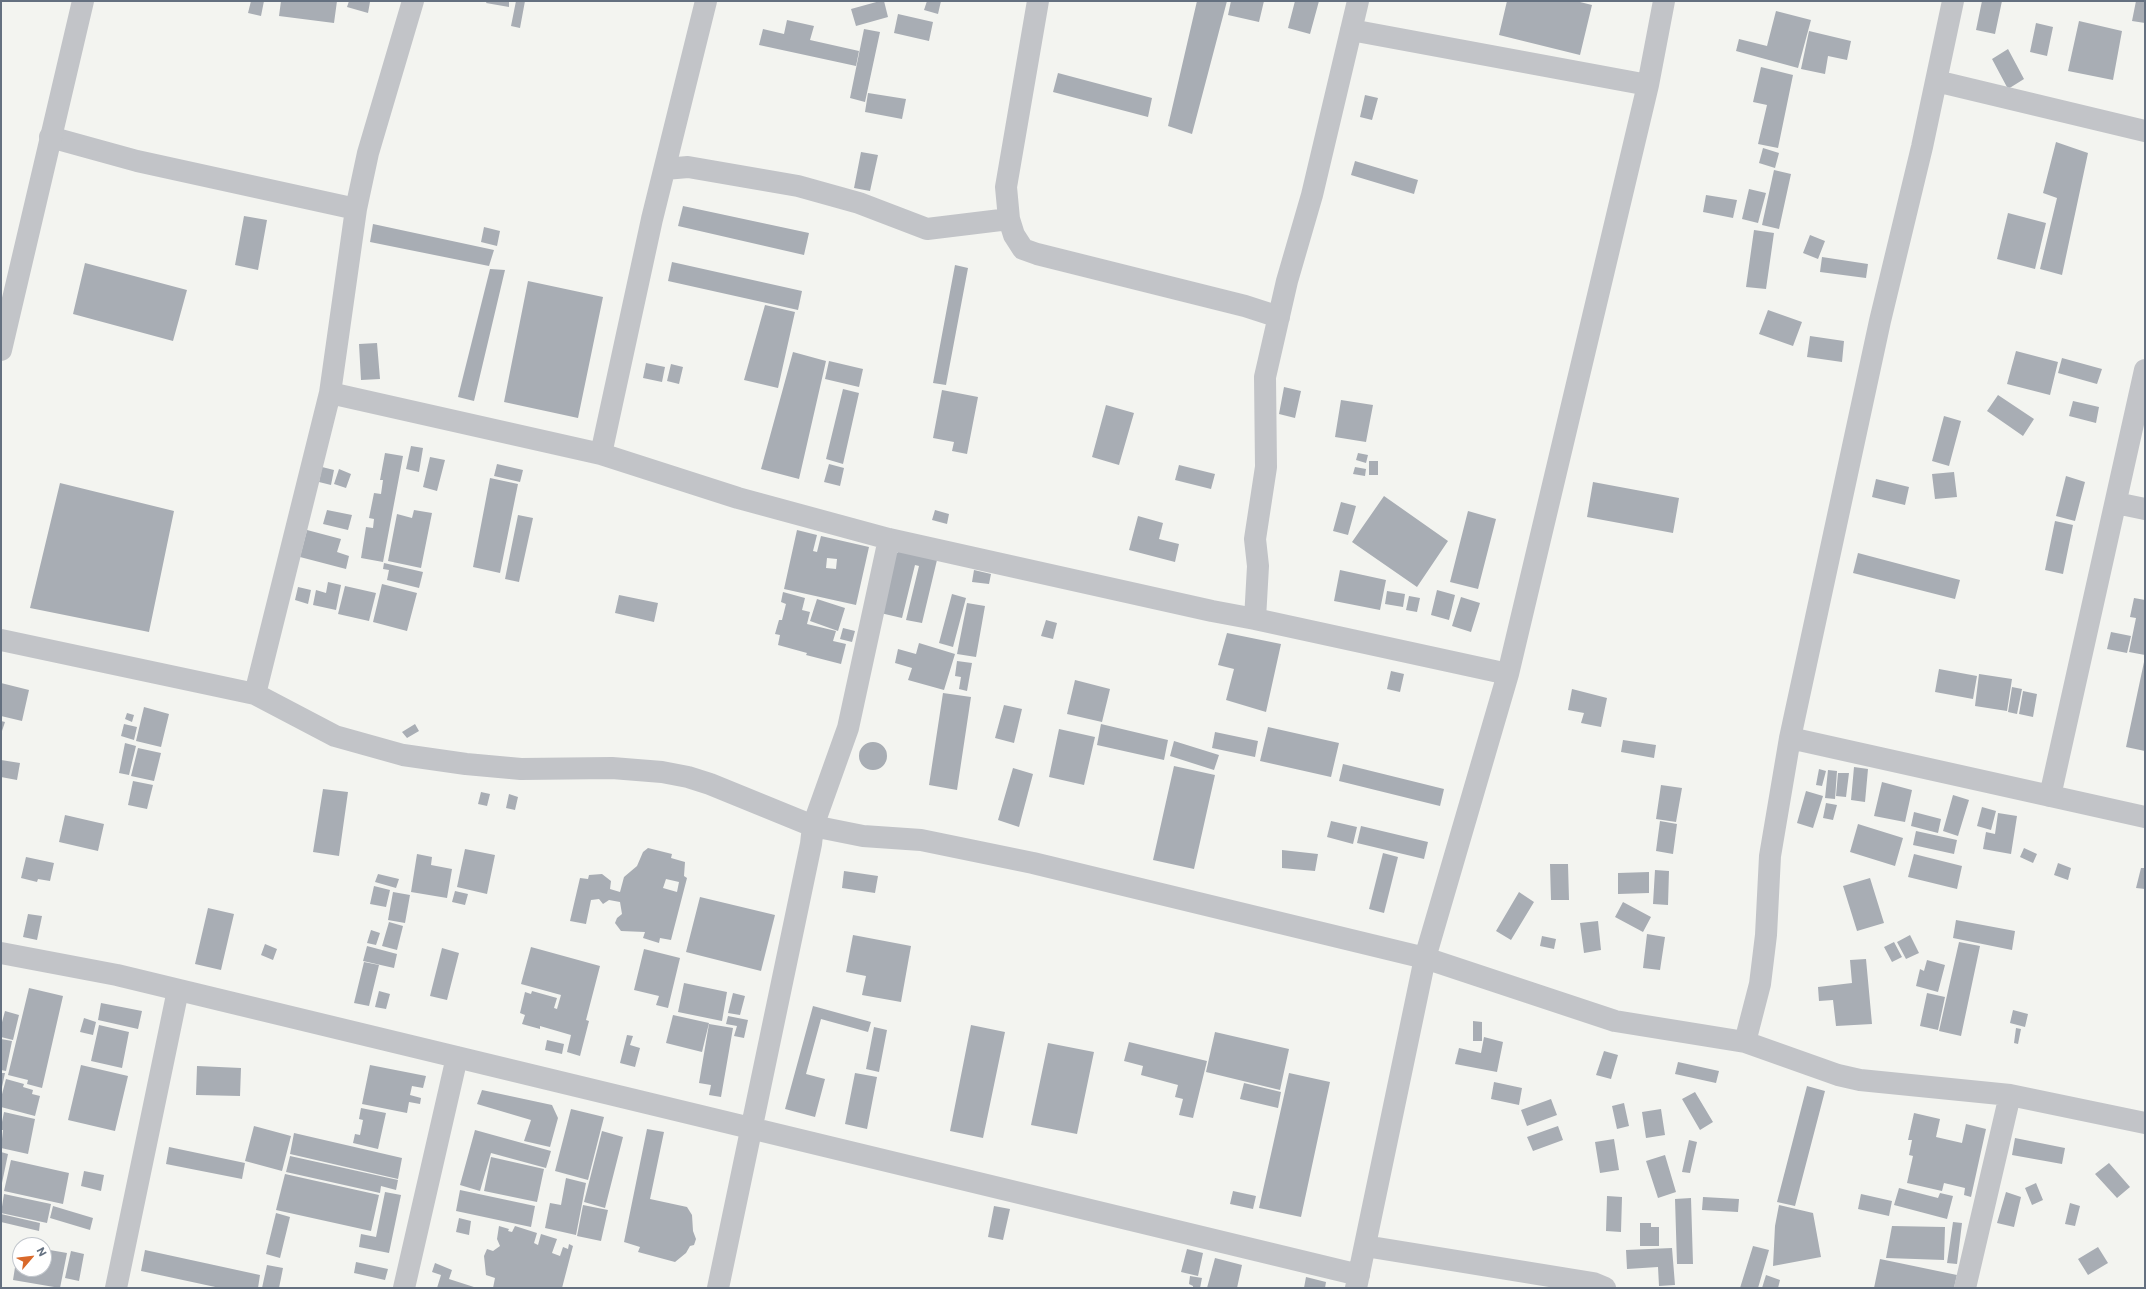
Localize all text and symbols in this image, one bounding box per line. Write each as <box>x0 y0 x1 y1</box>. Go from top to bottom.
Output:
north arrow <box>12 1237 52 1277</box>
text: N <box>34 1245 50 1258</box>

